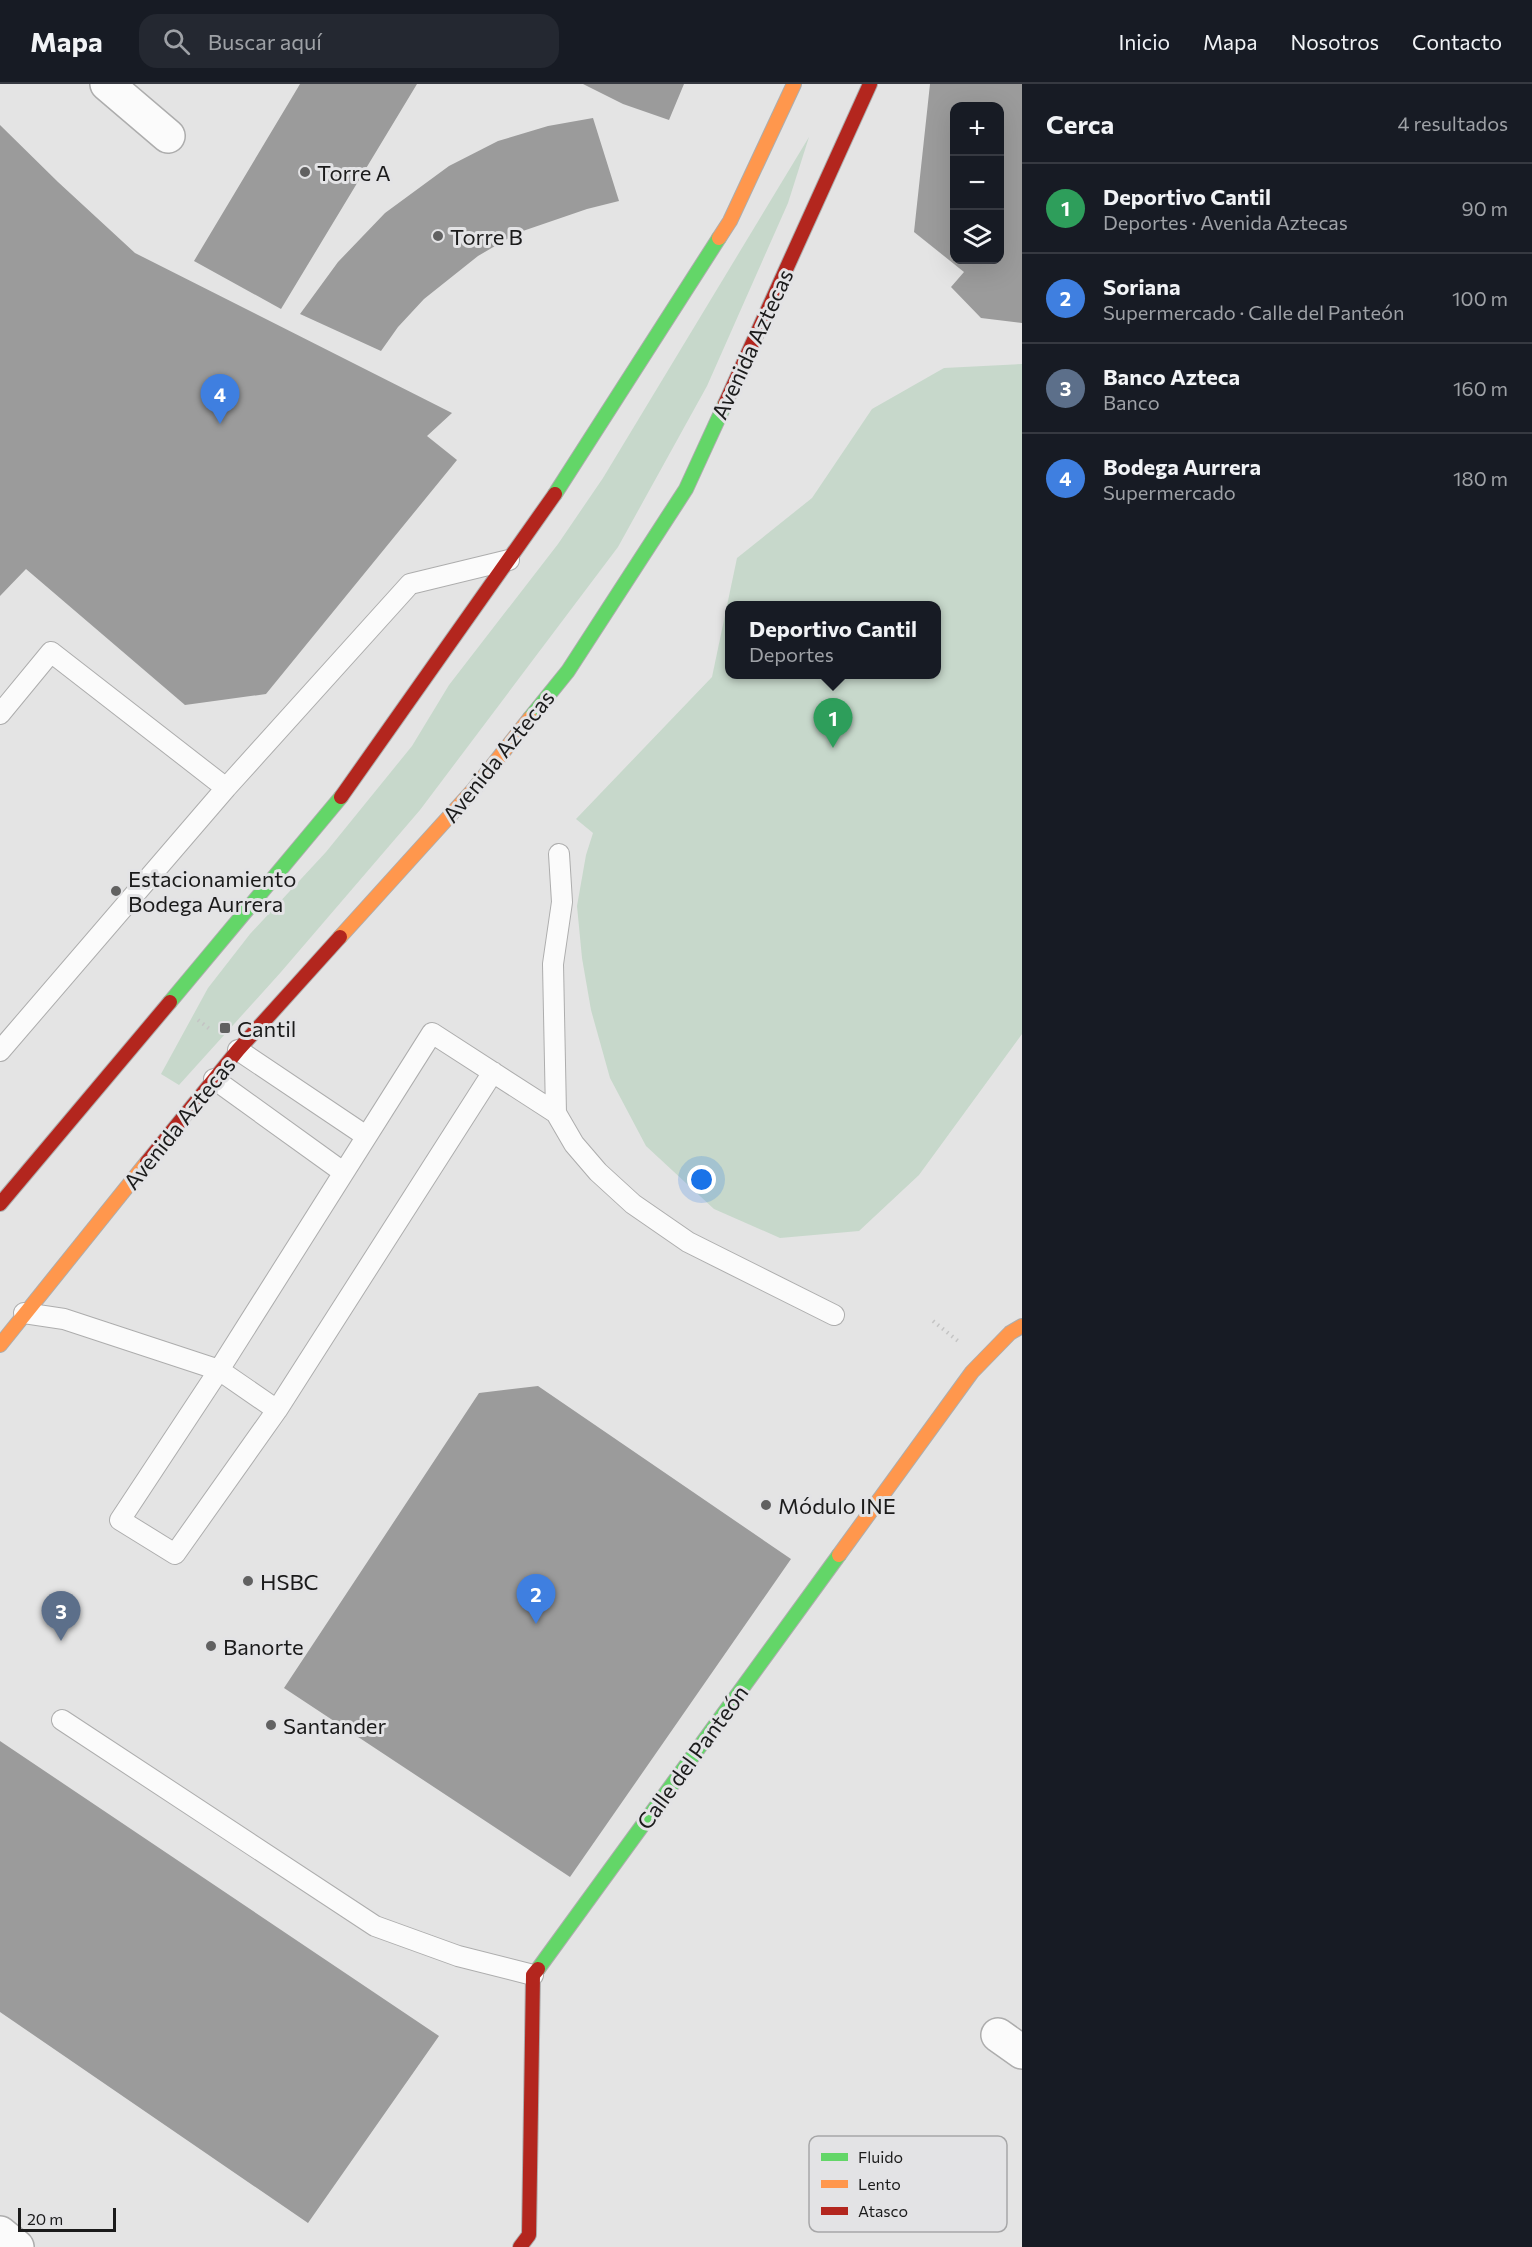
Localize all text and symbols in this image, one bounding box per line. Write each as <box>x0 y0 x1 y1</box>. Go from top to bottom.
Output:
search box <box>139 14 559 68</box>
text: Mapa <box>30 24 103 58</box>
icon: search <box>160 25 193 58</box>
text: Buscar aquí <box>208 28 322 55</box>
text: Inicio <box>1118 29 1170 54</box>
text: Mapa <box>1203 29 1257 54</box>
text: Nosotros <box>1290 29 1379 54</box>
text: Contacto <box>1412 29 1502 54</box>
map controls <box>950 102 1004 264</box>
button: + <box>950 102 1004 156</box>
text: Cerca <box>1046 108 1114 139</box>
text: 4 resultados <box>1398 111 1508 135</box>
button: − <box>950 156 1004 210</box>
place label: Torre A <box>317 159 391 186</box>
marker: Torre A <box>298 165 312 179</box>
text: Deportivo Cantil <box>1103 183 1271 210</box>
text: 1 <box>1061 196 1070 220</box>
text: 90 m <box>1462 196 1508 220</box>
button: layers <box>950 210 1004 264</box>
text: Deportes · Avenida Aztecas <box>1103 210 1348 234</box>
place label: Torre B <box>450 223 523 250</box>
marker: Torre B <box>431 229 445 243</box>
street label: Avenida Aztecas <box>705 265 799 423</box>
text: Soriana <box>1103 273 1180 300</box>
text: 2 <box>1060 286 1071 310</box>
text: 100 m <box>1452 286 1508 310</box>
text: Supermercado · Calle del Panteón <box>1103 300 1404 324</box>
text: Banco Azteca <box>1103 363 1240 390</box>
pin: 4 <box>200 374 240 424</box>
text: 3 <box>1060 376 1071 400</box>
text: 160 m <box>1453 376 1508 400</box>
text: Banco <box>1103 390 1160 414</box>
text: Bodega Aurrera <box>1103 453 1261 480</box>
text: 4 <box>1059 466 1072 490</box>
text: 180 m <box>1453 466 1508 490</box>
text: Supermercado <box>1103 480 1236 504</box>
popup <box>725 601 941 679</box>
text: Deportivo Cantil <box>749 615 917 642</box>
text: Deportes <box>749 642 834 666</box>
street label: Avenida Aztecas <box>436 684 560 828</box>
pin: 1 <box>814 698 852 748</box>
place label: Estacionamiento Bodega Aurrera <box>128 865 296 917</box>
marker: Estacionamiento Bodega Aurrera <box>109 884 123 898</box>
place label: Cantil <box>237 1015 296 1042</box>
marker: Cantil <box>218 1021 232 1035</box>
street label: Avenida Aztecas <box>117 1051 241 1195</box>
your location <box>687 1165 716 1194</box>
place label: Módulo INE <box>778 1492 896 1519</box>
marker: Módulo INE <box>759 1498 773 1512</box>
place label: HSBC <box>260 1568 319 1595</box>
marker: HSBC <box>241 1574 255 1588</box>
pin: 2 <box>516 1574 556 1624</box>
pin: 3 <box>42 1592 80 1641</box>
place label: Banorte <box>223 1633 304 1660</box>
marker: Banorte <box>204 1639 218 1653</box>
street label: Calle del Panteón <box>631 1680 753 1834</box>
place label: Santander <box>283 1712 386 1739</box>
marker: Santander <box>264 1718 278 1732</box>
legend <box>809 2136 1007 2232</box>
text: Fluido <box>858 2147 903 2166</box>
text: Lento <box>858 2174 901 2193</box>
text: Atasco <box>858 2201 908 2220</box>
scale bar <box>18 2205 116 2232</box>
text: 20 m <box>27 2209 63 2228</box>

